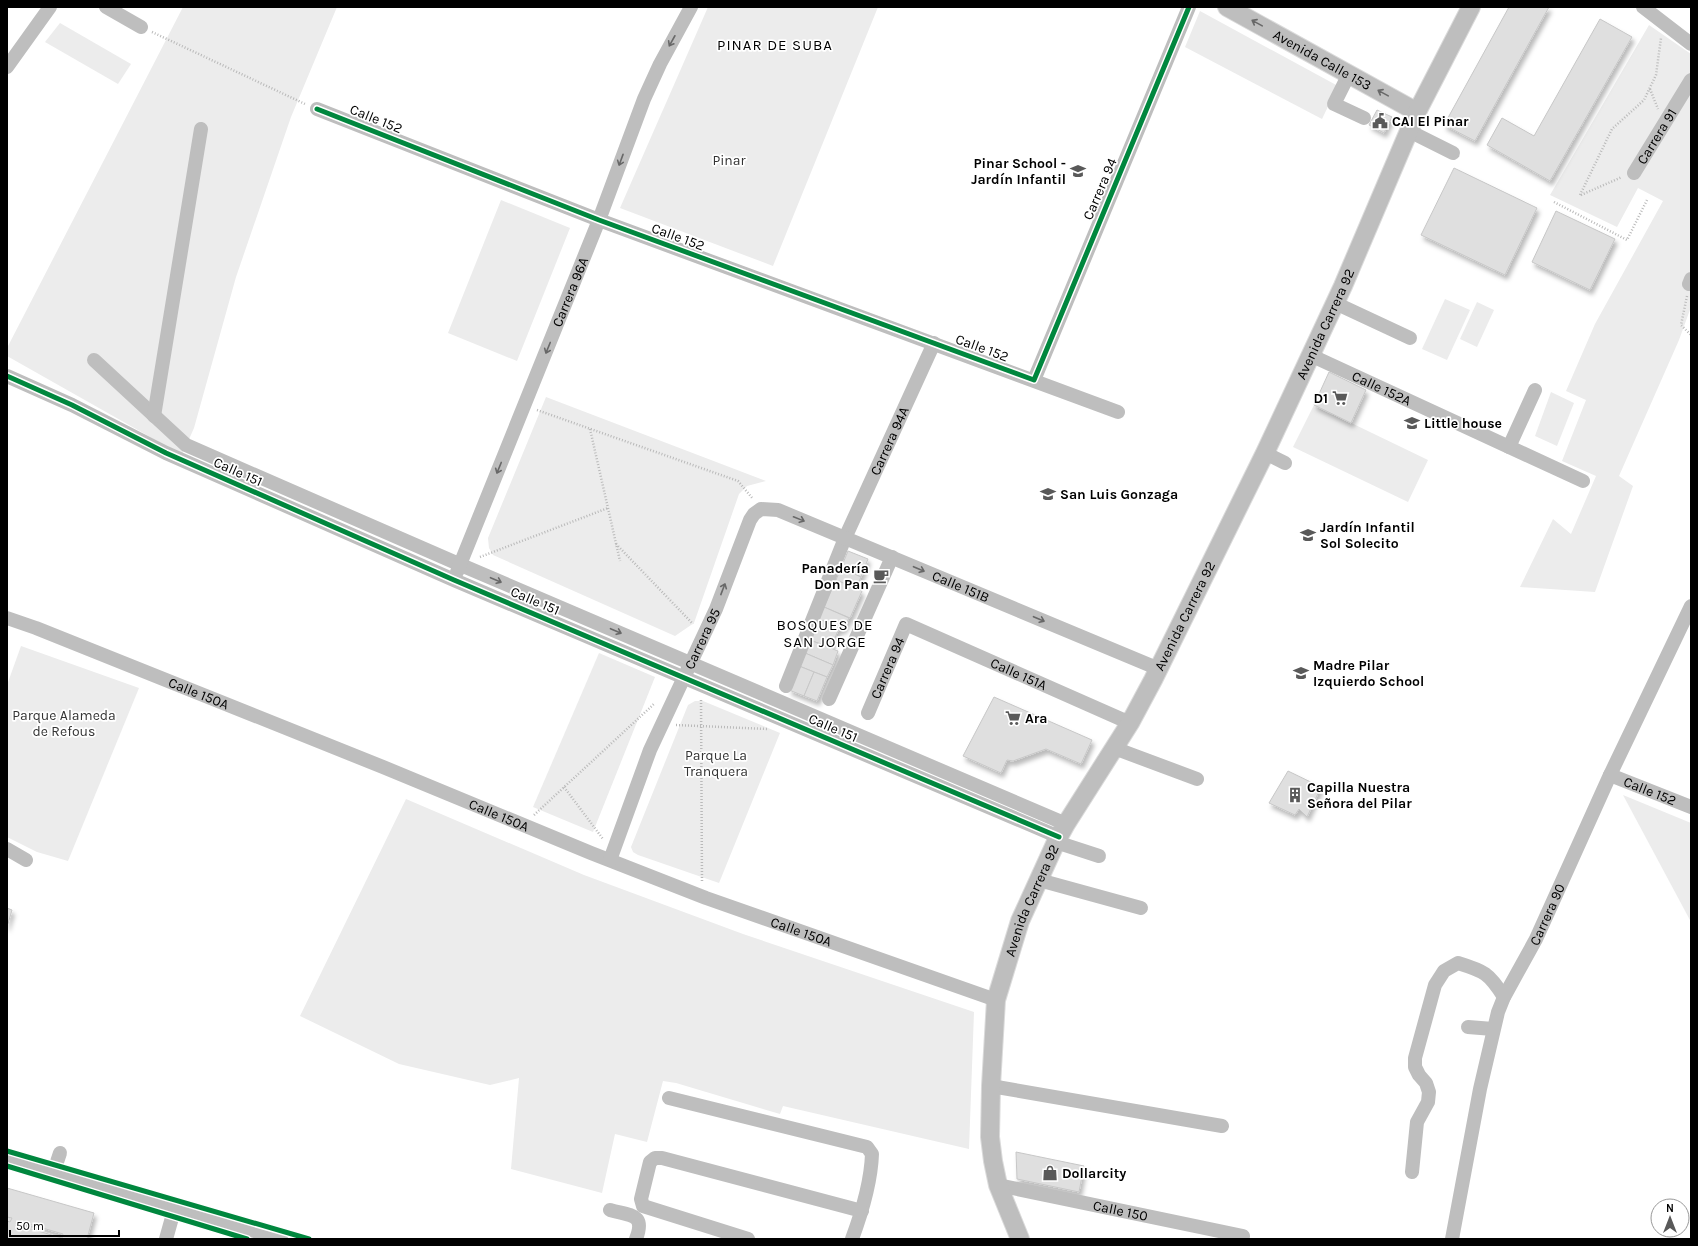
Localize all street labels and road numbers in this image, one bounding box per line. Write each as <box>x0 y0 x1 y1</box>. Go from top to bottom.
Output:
street label: Avenida Calle 153 <box>1270 26 1374 94</box>
street label: Calle 152 <box>347 101 405 137</box>
street label: Carrera 91 <box>1633 105 1680 167</box>
street label: Carrera 94 <box>1079 155 1121 223</box>
street label: Calle 152 <box>649 220 707 254</box>
street label: Carrera 96A <box>548 254 592 329</box>
street label: Avenida Carrera 92 <box>1292 266 1358 382</box>
street label: Calle 152 <box>953 331 1011 365</box>
street label: Calle 152A <box>1349 367 1414 409</box>
street label: Carrera 94A <box>866 404 912 478</box>
street label: Calle 151 <box>211 454 265 490</box>
street label: Avenida Carrera 92 <box>1150 558 1219 673</box>
street label: Calle 151B <box>930 567 992 606</box>
street label: Calle 151 <box>508 583 562 619</box>
street label: Carrera 95 <box>680 605 724 672</box>
street label: Carrera 94 <box>867 634 908 701</box>
street label: Calle 151A <box>988 654 1050 694</box>
street label: Calle 150A <box>166 673 231 713</box>
street label: Calle 151 <box>806 710 860 746</box>
street label: Calle 152 <box>1621 773 1679 809</box>
street label: Calle 150A <box>466 795 532 835</box>
street label: Avenida Carrera 92 <box>1001 842 1062 959</box>
street label: Carrera 90 <box>1526 881 1568 948</box>
street label: Calle 150A <box>768 913 834 950</box>
street label: Calle 150 <box>1091 1196 1149 1224</box>

